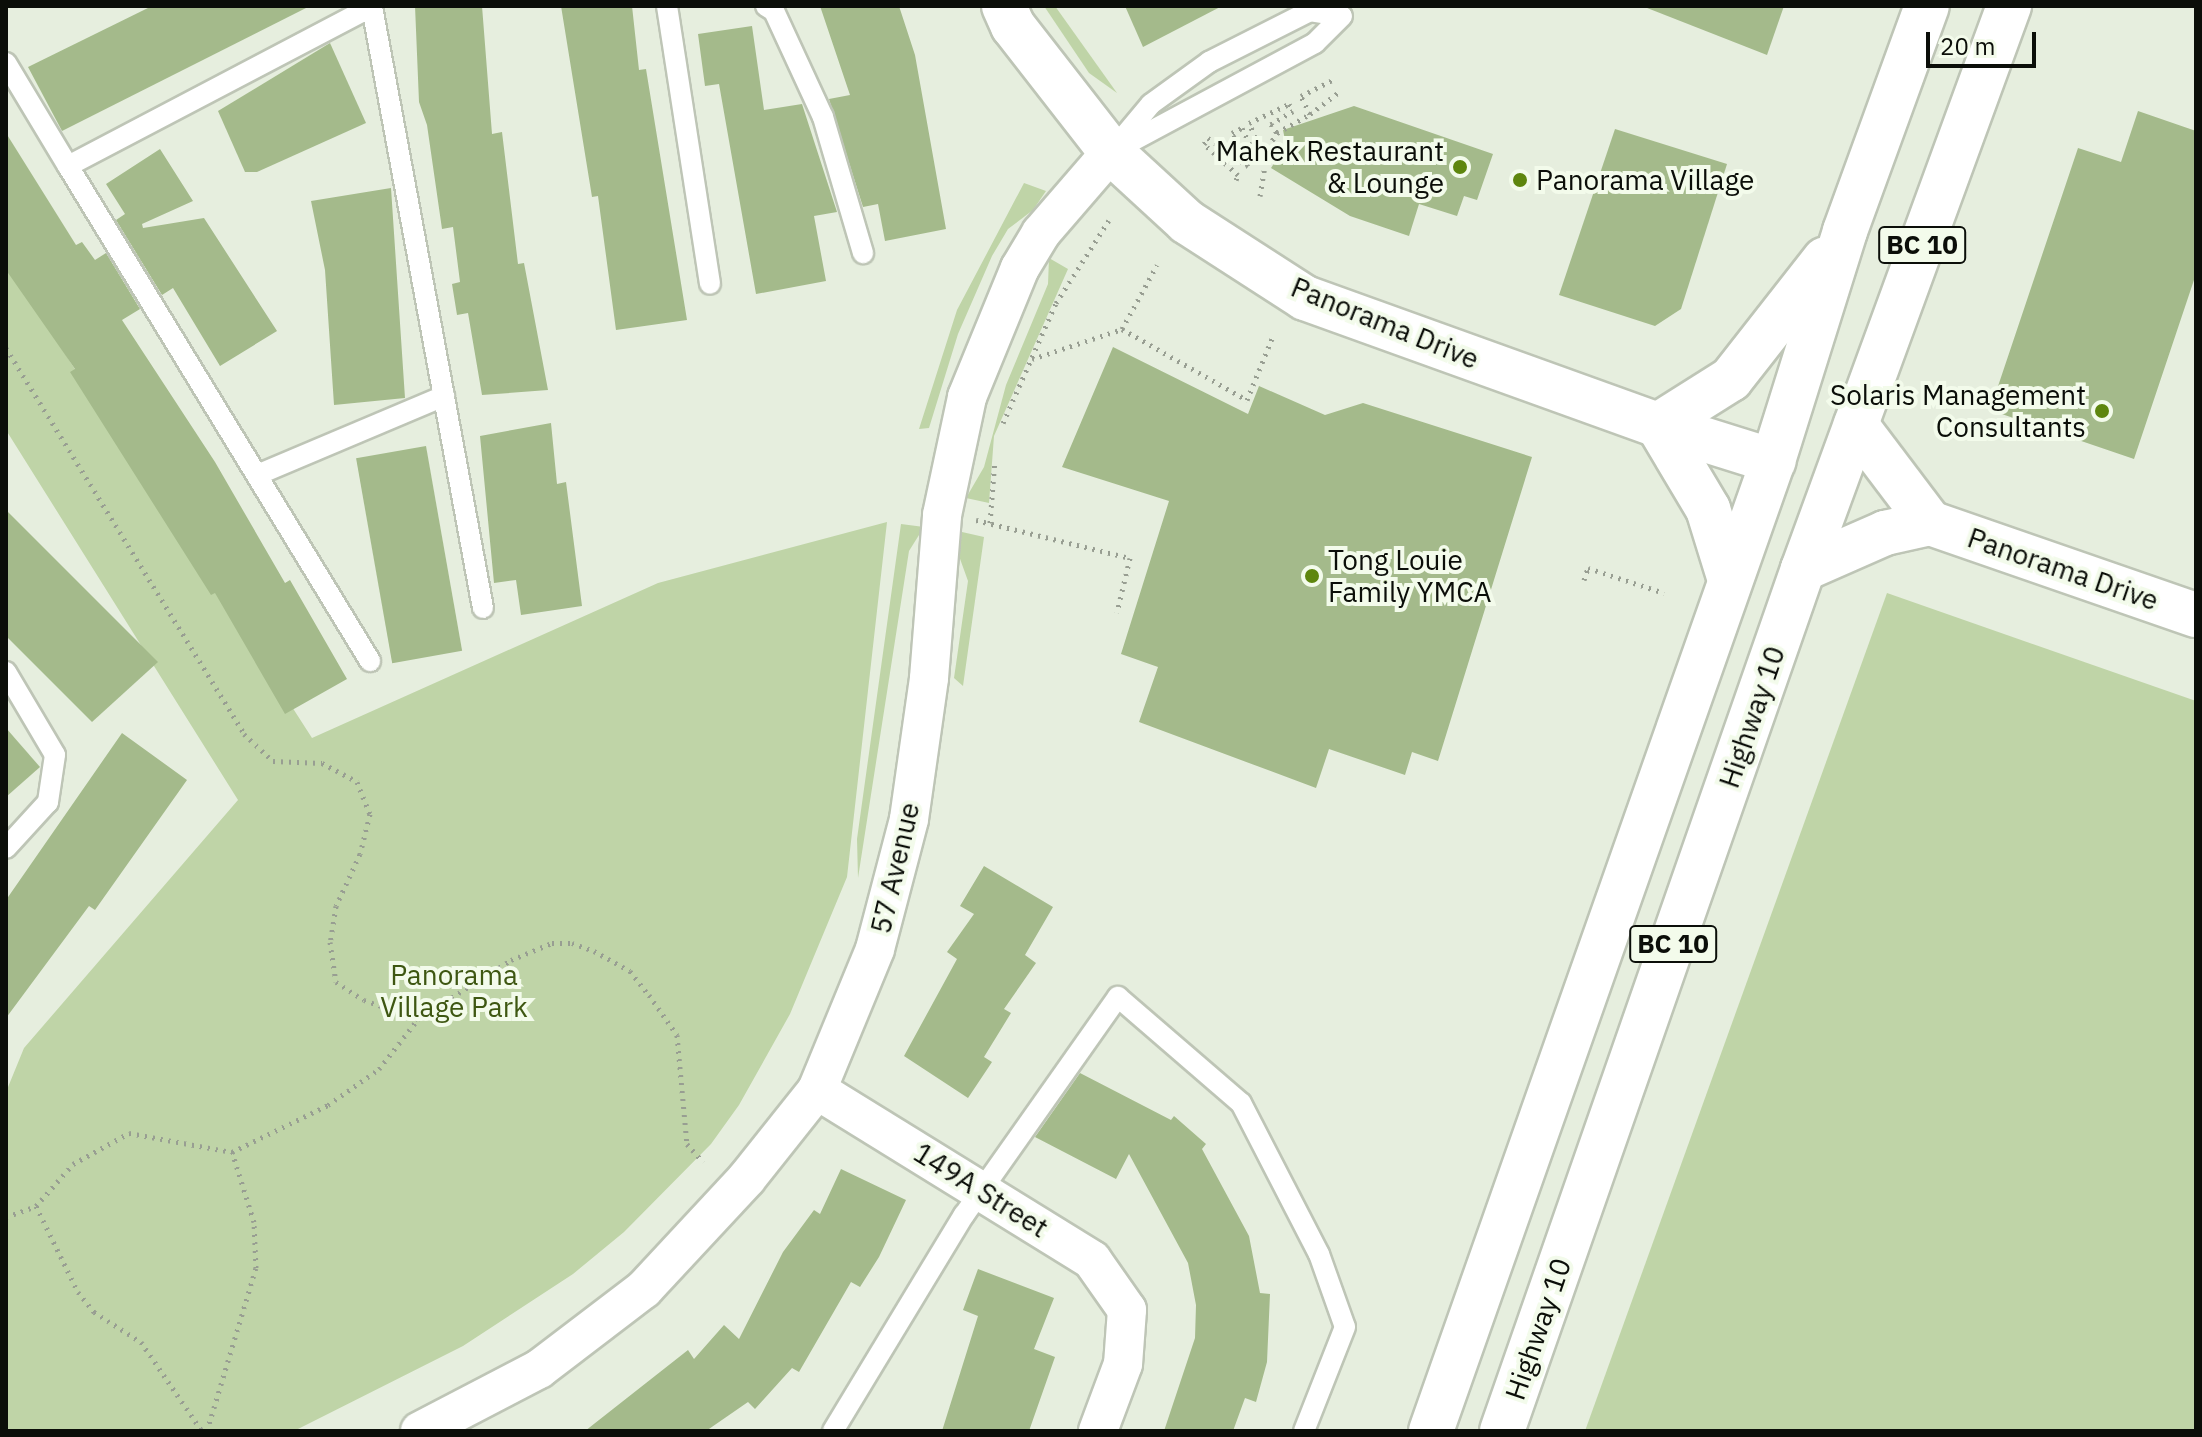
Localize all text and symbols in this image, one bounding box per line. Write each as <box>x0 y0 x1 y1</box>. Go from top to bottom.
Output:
scale bar <box>1930 16 2040 66</box>
text: 20 m <box>1940 30 1995 62</box>
place label: Mahek Restaurant & Lounge <box>1216 134 1444 200</box>
marker: Mahek Restaurant & Lounge <box>1451 158 1469 176</box>
place label: Panorama Village <box>1536 163 1754 197</box>
marker: Panorama Village <box>1511 171 1529 189</box>
road number: BC 10 <box>1878 223 1966 267</box>
street label: Panorama Drive <box>1286 270 1484 376</box>
place label: Solaris Management Consultants <box>1830 378 2086 444</box>
marker: Solaris Management Consultants <box>2093 402 2111 420</box>
street label: Panorama Drive <box>1963 521 2163 617</box>
place label: Tong Louie Family YMCA <box>1328 543 1492 609</box>
marker: Tong Louie Family YMCA <box>1303 567 1321 585</box>
street label: Highway 10 <box>1712 642 1792 792</box>
street label: 57 Avenue <box>864 799 926 937</box>
road number: BC 10 <box>1629 922 1717 966</box>
park label: Panorama Village Park <box>380 958 528 1024</box>
street label: 149A Street <box>908 1136 1054 1244</box>
street label: Highway 10 <box>1498 1254 1578 1404</box>

